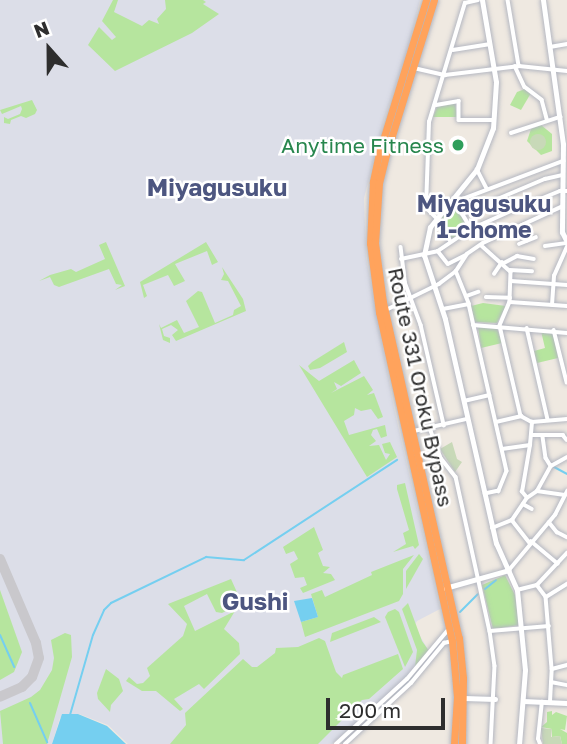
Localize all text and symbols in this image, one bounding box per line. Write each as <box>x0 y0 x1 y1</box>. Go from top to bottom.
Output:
north arrow <box>14 14 84 84</box>
text: N <box>30 16 52 42</box>
place label: Anytime Fitness <box>281 132 444 158</box>
marker: Anytime Fitness <box>450 137 466 153</box>
district label: Miyagusuku <box>147 173 287 201</box>
district label: Miyagusuku 1-chome <box>417 189 551 243</box>
street label: Route 331 Oroku Bypass <box>383 265 459 509</box>
district label: Gushi <box>222 587 288 615</box>
scale bar <box>329 684 448 728</box>
text: 200 m <box>339 697 401 723</box>

